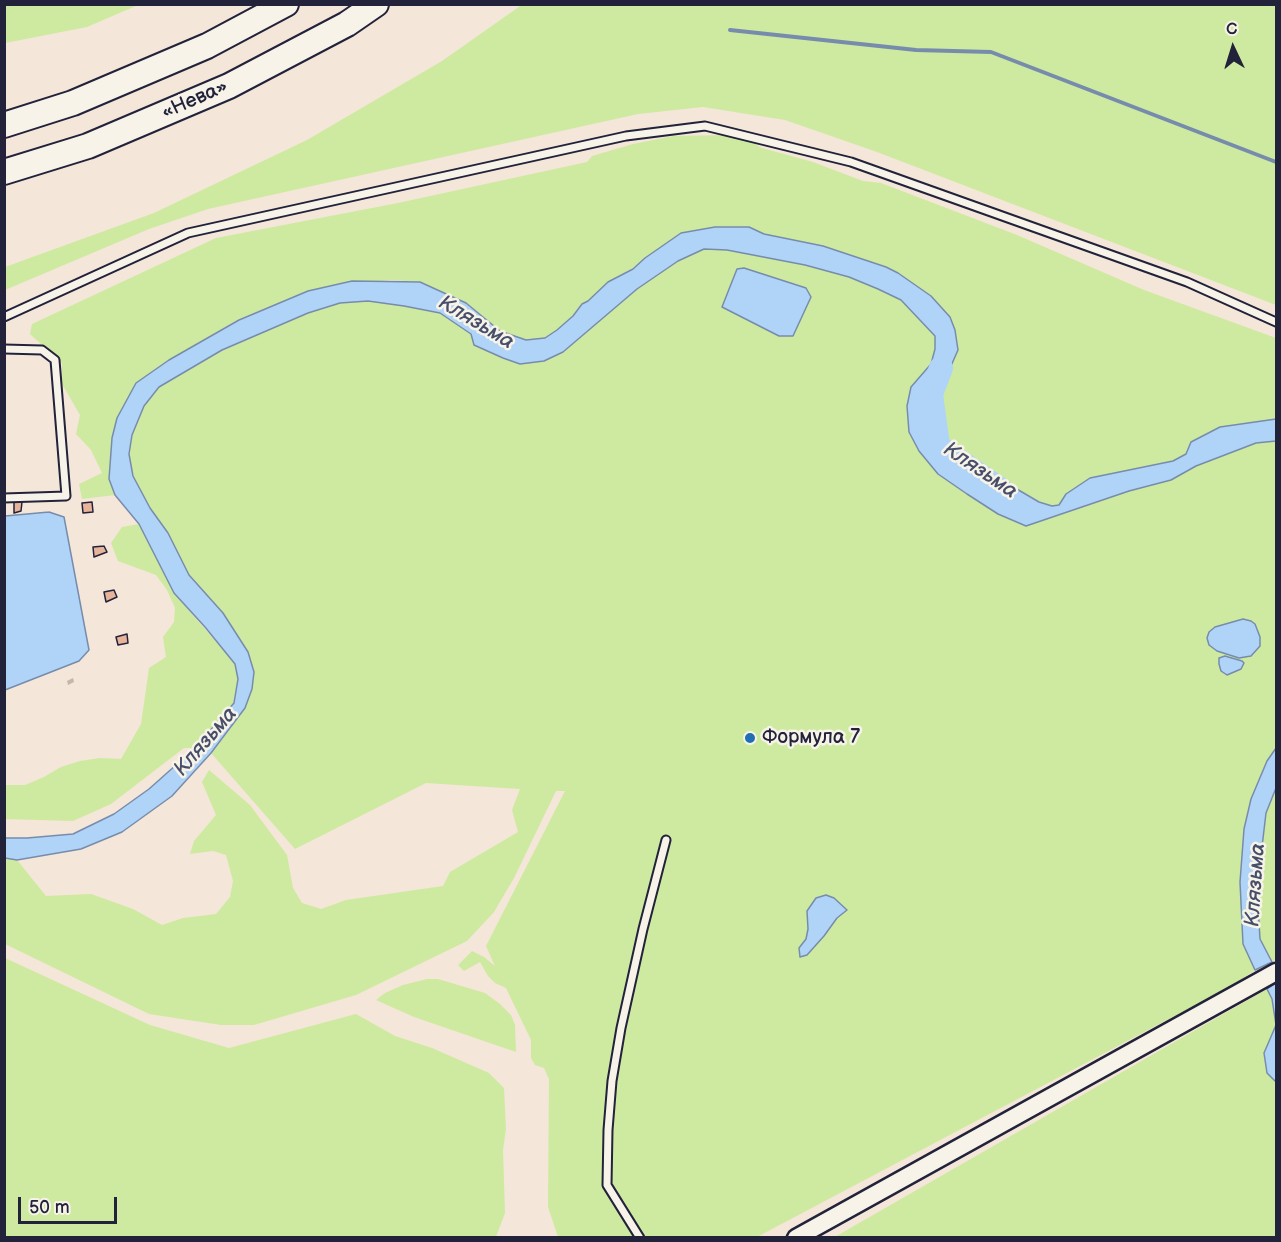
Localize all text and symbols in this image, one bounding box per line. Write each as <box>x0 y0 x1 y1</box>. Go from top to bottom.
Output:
north arrow <box>1203 18 1263 78</box>
text: С <box>1225 20 1238 39</box>
street label: «Нева» <box>158 75 232 125</box>
water label: Клязьма <box>434 291 518 355</box>
water label: Клязьма <box>938 437 1022 505</box>
water label: Клязьма <box>169 702 243 782</box>
place label: Формула 7 <box>762 726 860 750</box>
marker: Формула 7 <box>743 731 757 745</box>
water label: Клязьма <box>1241 842 1271 928</box>
scale bar <box>21 1185 120 1223</box>
text: 50 m <box>29 1197 70 1218</box>

